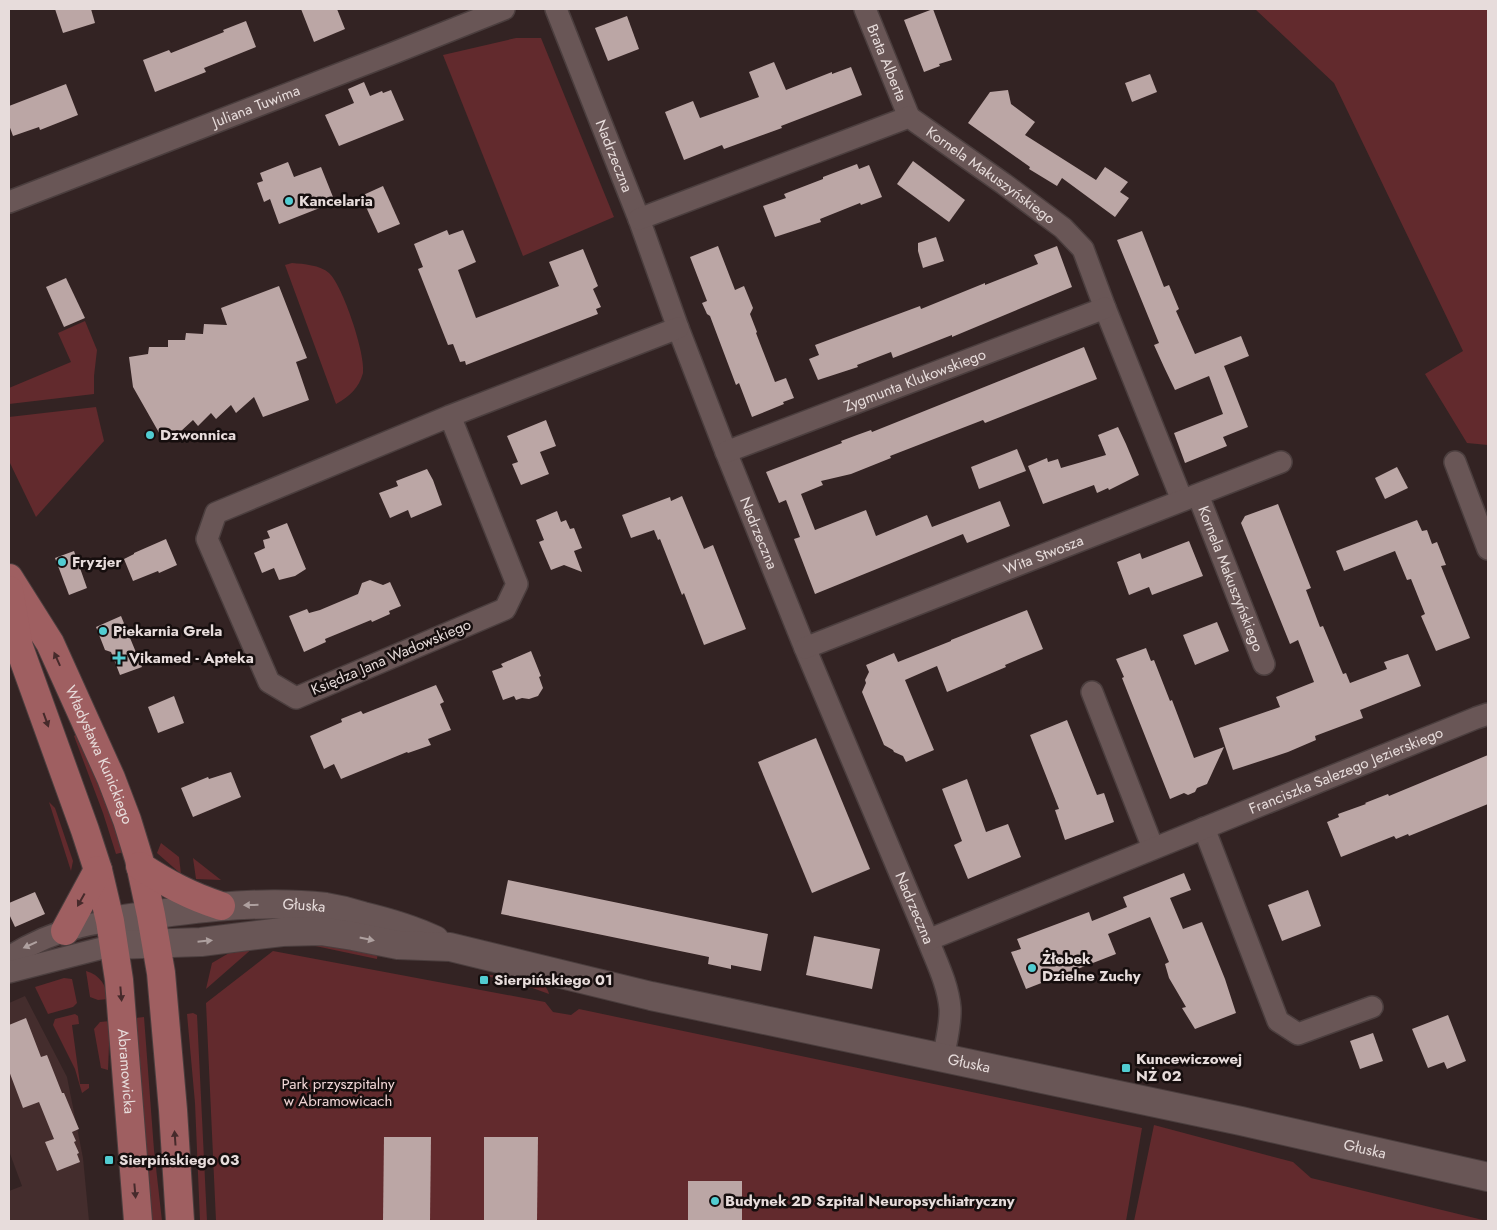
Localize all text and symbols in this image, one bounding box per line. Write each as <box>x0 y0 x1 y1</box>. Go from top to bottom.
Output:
street label: Brata Alberta <box>861 21 912 105</box>
street label: Juliana Tuwima <box>207 79 303 134</box>
street label: Nadrzeczna <box>590 116 638 196</box>
street label: Kornela Makuszyńskiego <box>921 121 1060 230</box>
place label: Kancelaria <box>299 190 373 212</box>
marker: Kancelaria <box>283 195 295 207</box>
street label: Zygmunta Klukowskiego <box>840 343 989 417</box>
place label: Dzwonnica <box>160 424 236 446</box>
marker: Dzwonnica <box>144 429 156 441</box>
street label: Nadrzeczna <box>734 493 783 573</box>
street label: Kornela Makuszyńskiego <box>1192 503 1269 655</box>
street label: Wita Stwosza <box>1000 529 1087 580</box>
place label: Fryzjer <box>72 551 122 573</box>
marker: Fryzjer <box>56 556 68 568</box>
street label: Księdza Jana Wadowskiego <box>308 613 474 701</box>
place label: Piekarnia Grela <box>113 620 222 642</box>
marker: Piekarnia Grela <box>97 625 109 637</box>
place label: Vikamed - Apteka <box>128 647 254 669</box>
one-way arrow <box>52 652 60 666</box>
marker: Vikamed - Apteka <box>113 652 125 664</box>
street label: Władysława Kunickiego <box>60 682 139 827</box>
one-way arrow <box>43 713 50 728</box>
street label: Franciszka Salezego Jezierskiego <box>1246 721 1446 820</box>
street label: Nadrzeczna <box>890 868 940 948</box>
one-way arrow <box>77 893 85 908</box>
street label: Głuska <box>282 893 326 918</box>
one-way arrow <box>242 901 258 909</box>
one-way arrow <box>359 935 375 943</box>
one-way arrow <box>198 937 214 945</box>
one-way arrow <box>23 941 37 949</box>
place label: Żłobek Dzielne Zuchy <box>1042 948 1141 987</box>
marker: Żłobek Dzielne Zuchy <box>1026 962 1038 974</box>
place label: Sierpińskiego 01 <box>494 969 613 991</box>
marker: Sierpińskiego 01 <box>478 974 490 986</box>
one-way arrow <box>117 986 125 1002</box>
street label: Abramowicka <box>112 1028 141 1115</box>
street label: Głuska <box>946 1048 992 1079</box>
place label: Kuncewiczowej NŻ 02 <box>1136 1048 1242 1087</box>
marker: Kuncewiczowej NŻ 02 <box>1120 1062 1132 1074</box>
park label: Park przyszpitalny w Abramowicach <box>281 1073 395 1112</box>
one-way arrow <box>170 1129 178 1145</box>
street label: Głuska <box>1342 1134 1388 1165</box>
place label: Sierpińskiego 03 <box>119 1149 239 1171</box>
marker: Sierpińskiego 03 <box>103 1154 115 1166</box>
one-way arrow <box>132 1183 140 1199</box>
place label: Budynek 2D Szpital Neuropsychiatryczny <box>725 1190 1015 1212</box>
marker: Budynek 2D Szpital Neuropsychiatryczny <box>709 1195 721 1207</box>

